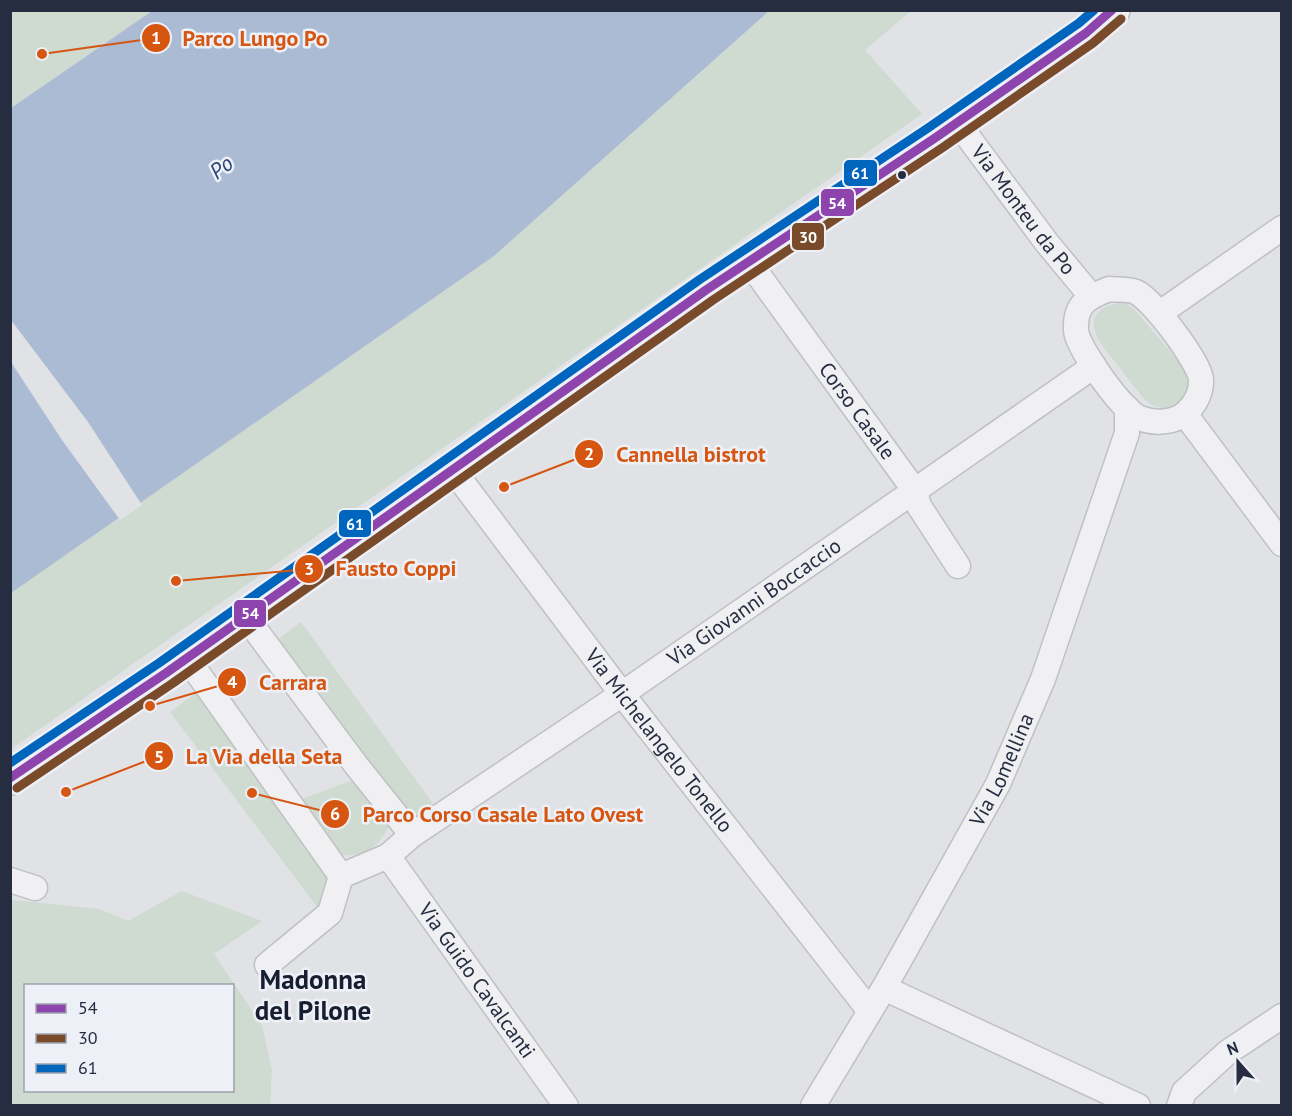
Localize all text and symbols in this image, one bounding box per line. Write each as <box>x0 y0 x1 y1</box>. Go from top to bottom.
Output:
callout: Parco Lungo Po <box>141 18 340 58</box>
text: Parco Lungo Po <box>182 24 328 52</box>
text: 1 <box>151 26 161 49</box>
street label: Via Monteu da Po <box>965 138 1082 280</box>
water label: Po <box>203 149 239 185</box>
line badge: 61 <box>843 159 878 187</box>
text: 61 <box>851 163 869 183</box>
unlabelled marker <box>896 169 908 181</box>
line badge: 54 <box>820 188 855 217</box>
text: 54 <box>828 193 846 213</box>
line badge: 30 <box>791 222 825 251</box>
text: 30 <box>799 227 817 247</box>
street label: Corso Casale <box>813 357 902 465</box>
callout: Cannella bistrot <box>574 434 777 474</box>
text: Cannella bistrot <box>616 440 766 468</box>
text: 2 <box>584 442 594 465</box>
line badge: 61 <box>338 509 372 538</box>
text: 61 <box>346 514 364 534</box>
street label: Via Giovanni Boccaccio <box>661 532 846 672</box>
callout: Fausto Coppi <box>294 549 469 589</box>
text: Fausto Coppi <box>336 554 456 582</box>
text: 3 <box>304 557 314 580</box>
line badge: 54 <box>233 599 267 628</box>
text: 54 <box>241 603 259 623</box>
street label: Via Michelangelo Tonello <box>579 642 739 838</box>
callout: Carrara <box>217 662 339 702</box>
text: Carrara <box>259 668 327 696</box>
text: 4 <box>227 670 237 693</box>
street label: Via Lomellina <box>963 709 1040 832</box>
callout: La Via della Seta <box>144 736 355 776</box>
text: La Via della Seta <box>186 742 342 770</box>
text: 5 <box>154 745 164 768</box>
callout: Parco Corso Casale Lato Ovest <box>320 794 656 834</box>
text: Parco Corso Casale Lato Ovest <box>363 800 644 828</box>
text: 6 <box>330 802 340 825</box>
street label: Via Guido Cavalcanti <box>412 897 542 1063</box>
district label: Madonna del Pilone <box>255 962 371 1027</box>
legend <box>24 984 234 1092</box>
text: 54 <box>78 996 98 1019</box>
text: 30 <box>78 1026 98 1049</box>
north arrow <box>1208 1032 1268 1092</box>
text: N <box>1224 1037 1241 1059</box>
text: 61 <box>78 1056 98 1079</box>

